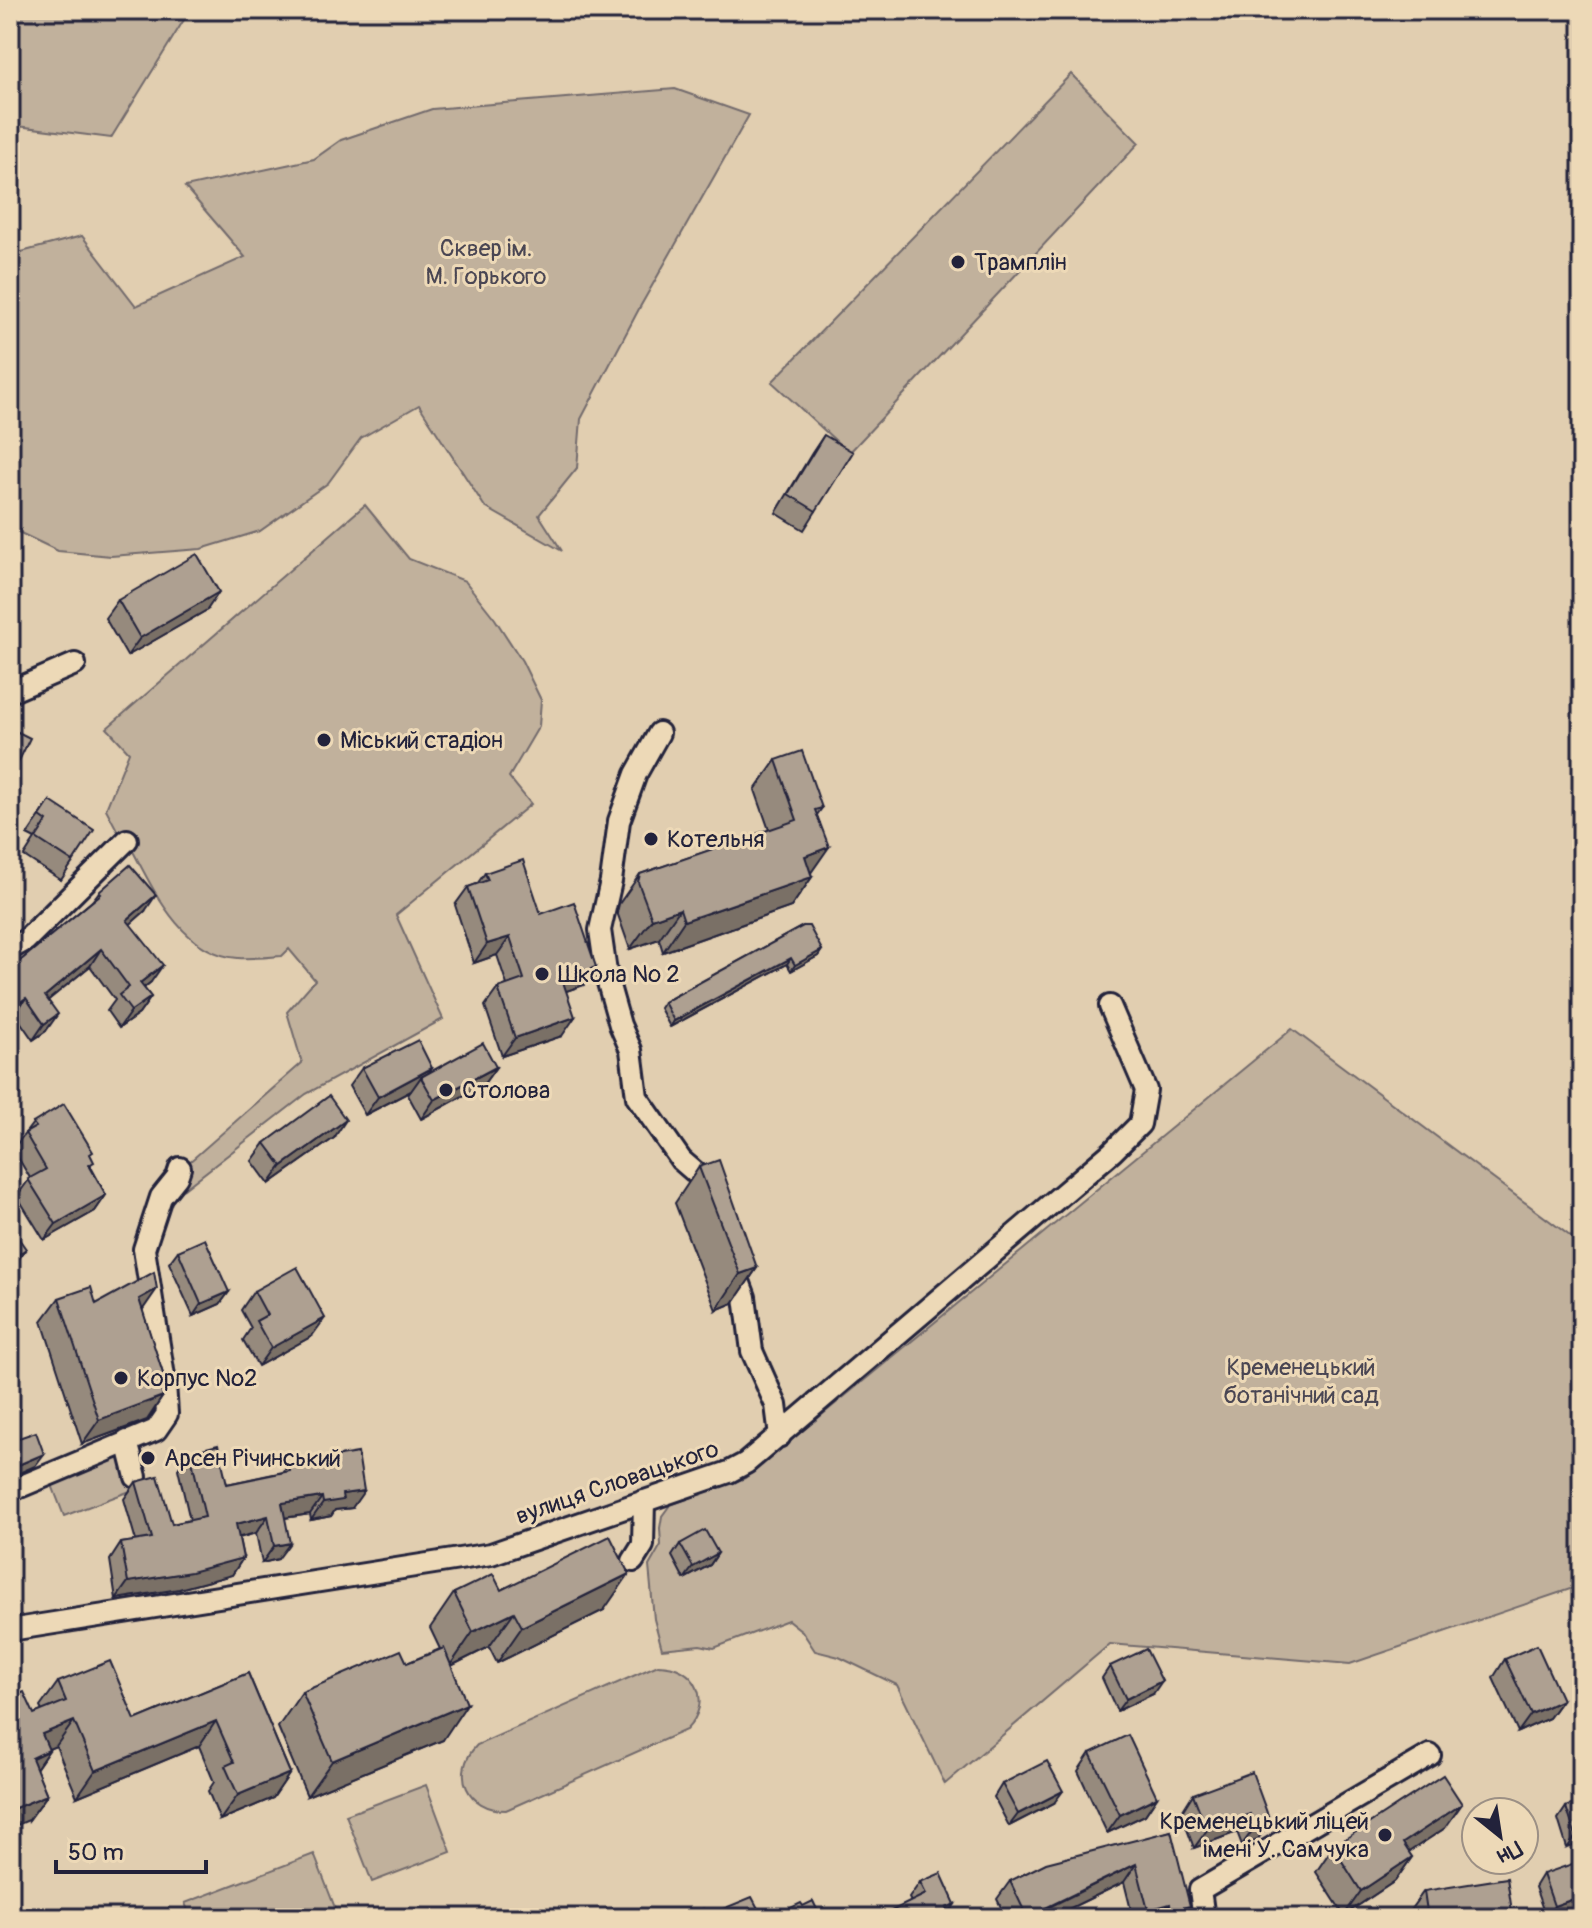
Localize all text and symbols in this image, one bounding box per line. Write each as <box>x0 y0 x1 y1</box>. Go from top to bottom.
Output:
park label: Сквер ім. М. Горького <box>426 234 547 291</box>
place label: Трамплін <box>974 248 1067 277</box>
marker: Трамплін <box>949 253 967 271</box>
place label: Міський стадіон <box>340 726 503 755</box>
marker: Міський стадіон <box>315 731 333 749</box>
place label: Котельня <box>667 825 764 854</box>
marker: Котельня <box>642 830 660 848</box>
place label: Школа № 2 <box>558 960 680 989</box>
marker: Школа № 2 <box>533 965 551 983</box>
place label: Столова <box>462 1076 550 1105</box>
marker: Столова <box>437 1081 455 1099</box>
park label: Кременецький ботанічний сад <box>1223 1353 1379 1410</box>
place label: Корпус №2 <box>137 1364 257 1393</box>
marker: Корпус №2 <box>112 1369 130 1387</box>
street label: вулиця Словацького <box>512 1434 723 1531</box>
place label: Арсен Річинський <box>164 1444 341 1473</box>
marker: Арсен Річинський <box>139 1449 157 1467</box>
north arrow <box>1460 1796 1540 1876</box>
place label: Кременецький ліцей імені У. Самчука <box>1159 1807 1369 1864</box>
scale bar <box>56 1824 206 1874</box>
marker: Кременецький ліцей імені У. Самчука <box>1376 1826 1394 1844</box>
text: Пн <box>1492 1834 1527 1871</box>
text: 50 m <box>68 1838 124 1867</box>

